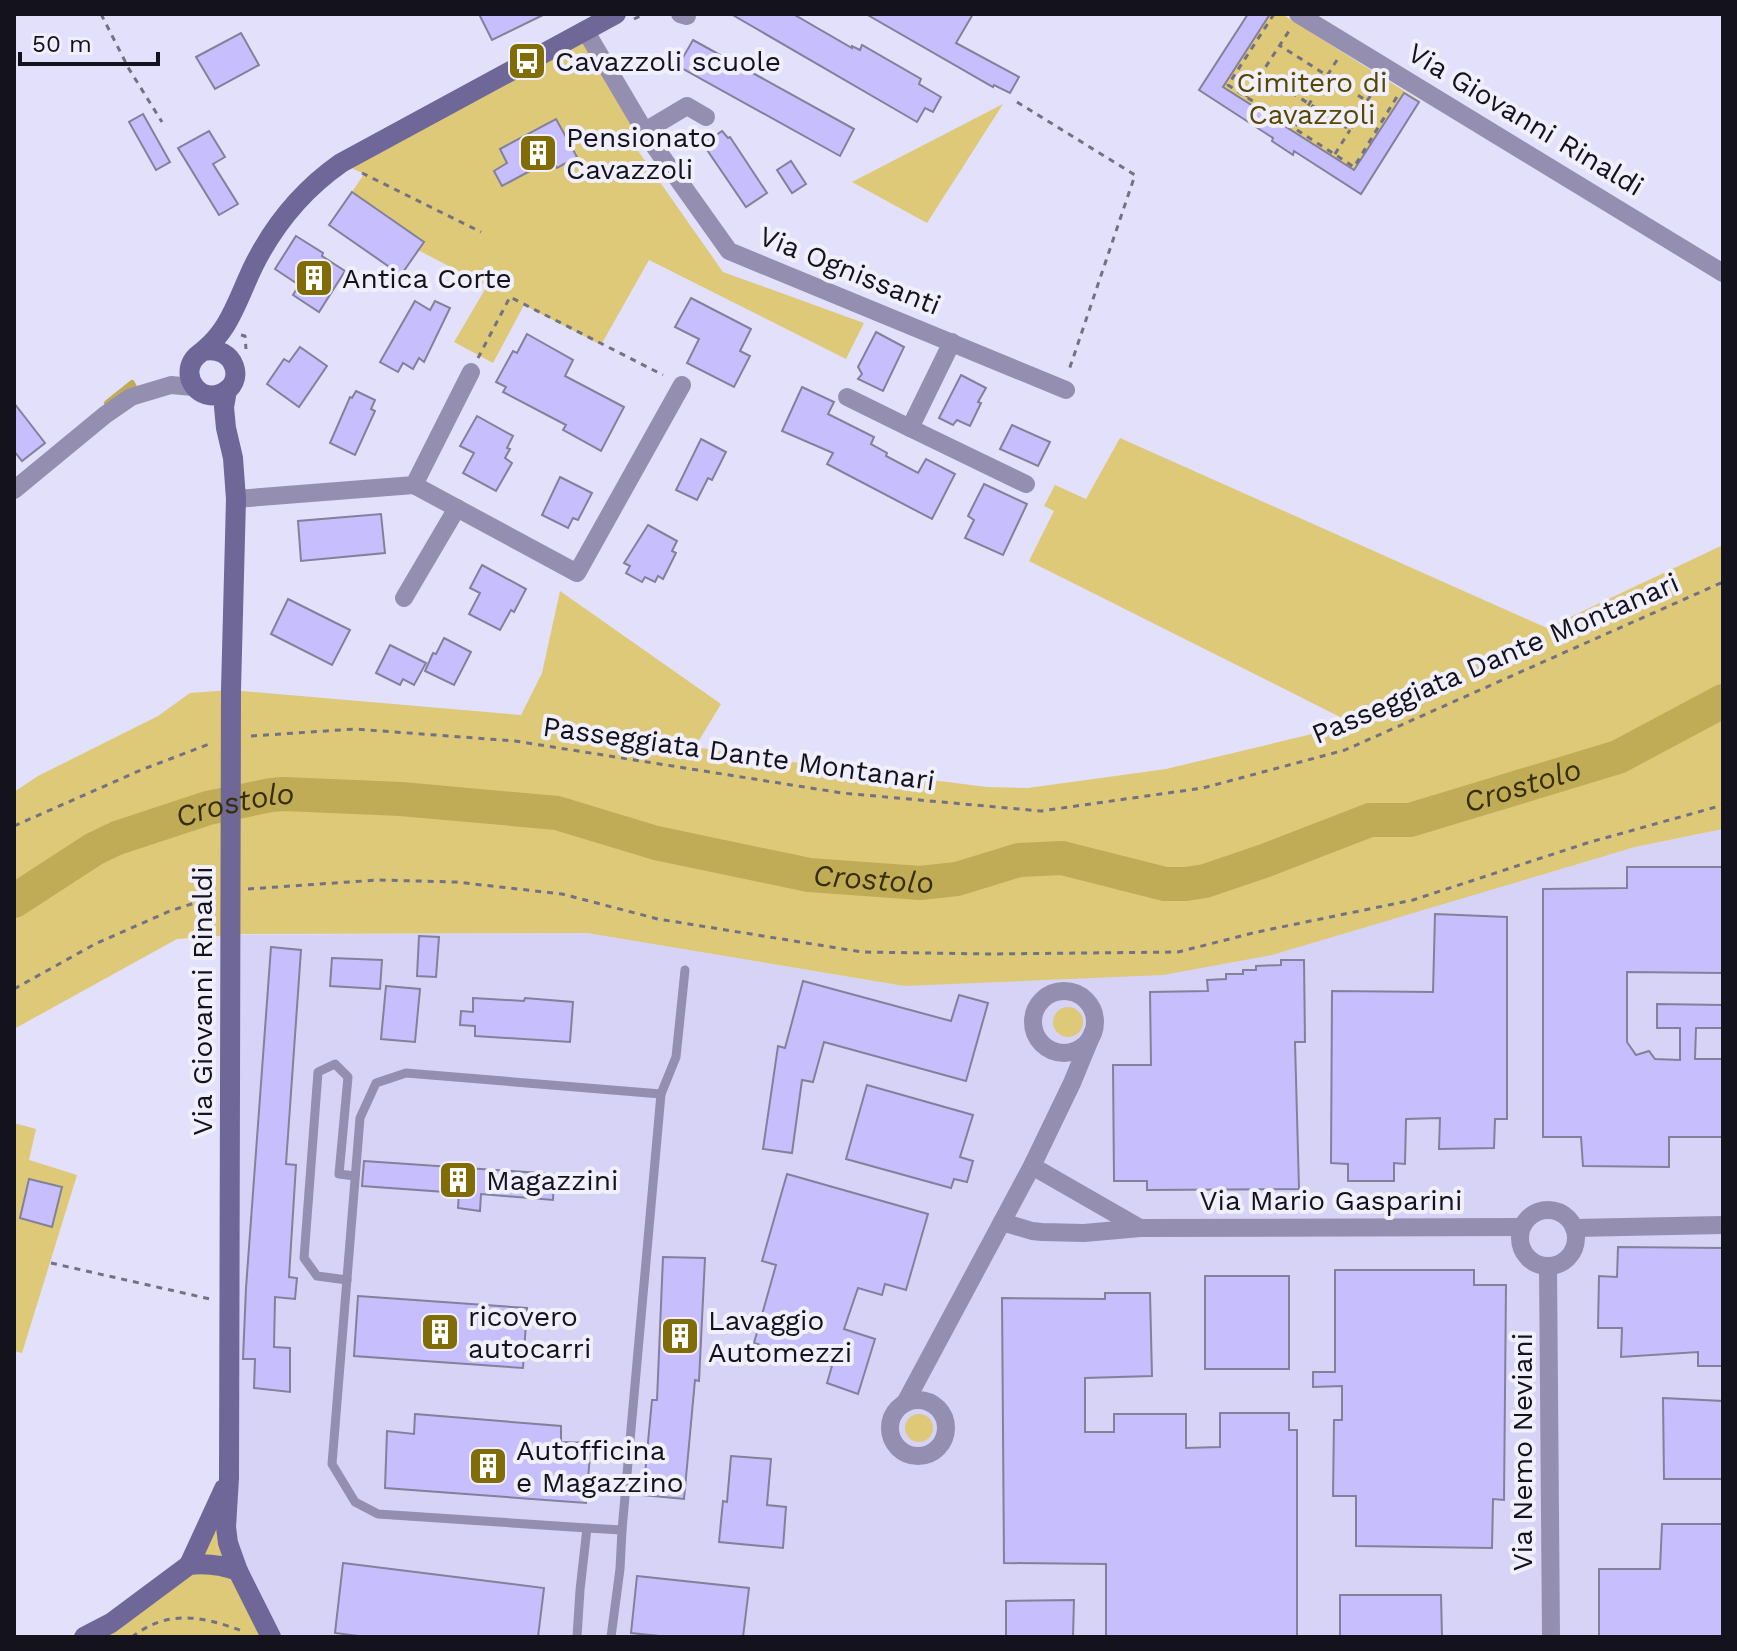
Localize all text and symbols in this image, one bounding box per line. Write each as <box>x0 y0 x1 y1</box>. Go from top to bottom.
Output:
scale bar <box>20 16 158 66</box>
text: 50 m <box>32 30 92 58</box>
street label: Via Giovanni Rinaldi <box>1402 36 1650 203</box>
bus stop icon: Cavazzoli scuole <box>506 40 548 82</box>
place label: Cavazzoli scuole <box>555 45 781 78</box>
park label: Cimitero di Cavazzoli <box>1236 66 1388 131</box>
place label: Pensionato Cavazzoli <box>566 121 716 186</box>
building icon: Pensionato Cavazzoli <box>517 132 559 174</box>
street label: Via Ognissanti <box>754 219 945 322</box>
building icon: Antica Corte <box>293 257 335 299</box>
place label: Antica Corte <box>342 262 512 295</box>
street label: Passeggiata Dante Montanari <box>1307 566 1684 751</box>
street label: Passeggiata Dante Montanari <box>541 710 937 797</box>
water label: Crostolo <box>1459 751 1585 820</box>
water label: Crostolo <box>171 776 295 835</box>
water label: Crostolo <box>812 857 935 900</box>
street label: Via Giovanni Rinaldi <box>186 866 219 1136</box>
building icon: Magazzini <box>437 1159 479 1201</box>
place label: Magazzini <box>486 1164 618 1197</box>
street label: Via Mario Gasparini <box>1199 1184 1463 1217</box>
place label: ricovero autocarri <box>468 1300 591 1365</box>
place label: Lavaggio Automezzi <box>708 1304 852 1369</box>
building icon: ricovero autocarri <box>419 1311 461 1353</box>
building icon: Lavaggio Automezzi <box>659 1315 701 1357</box>
street label: Via Nemo Neviani <box>1506 1333 1539 1571</box>
place label: Autofficina e Magazzino <box>516 1434 684 1499</box>
building icon: Autofficina e Magazzino <box>467 1445 509 1487</box>

